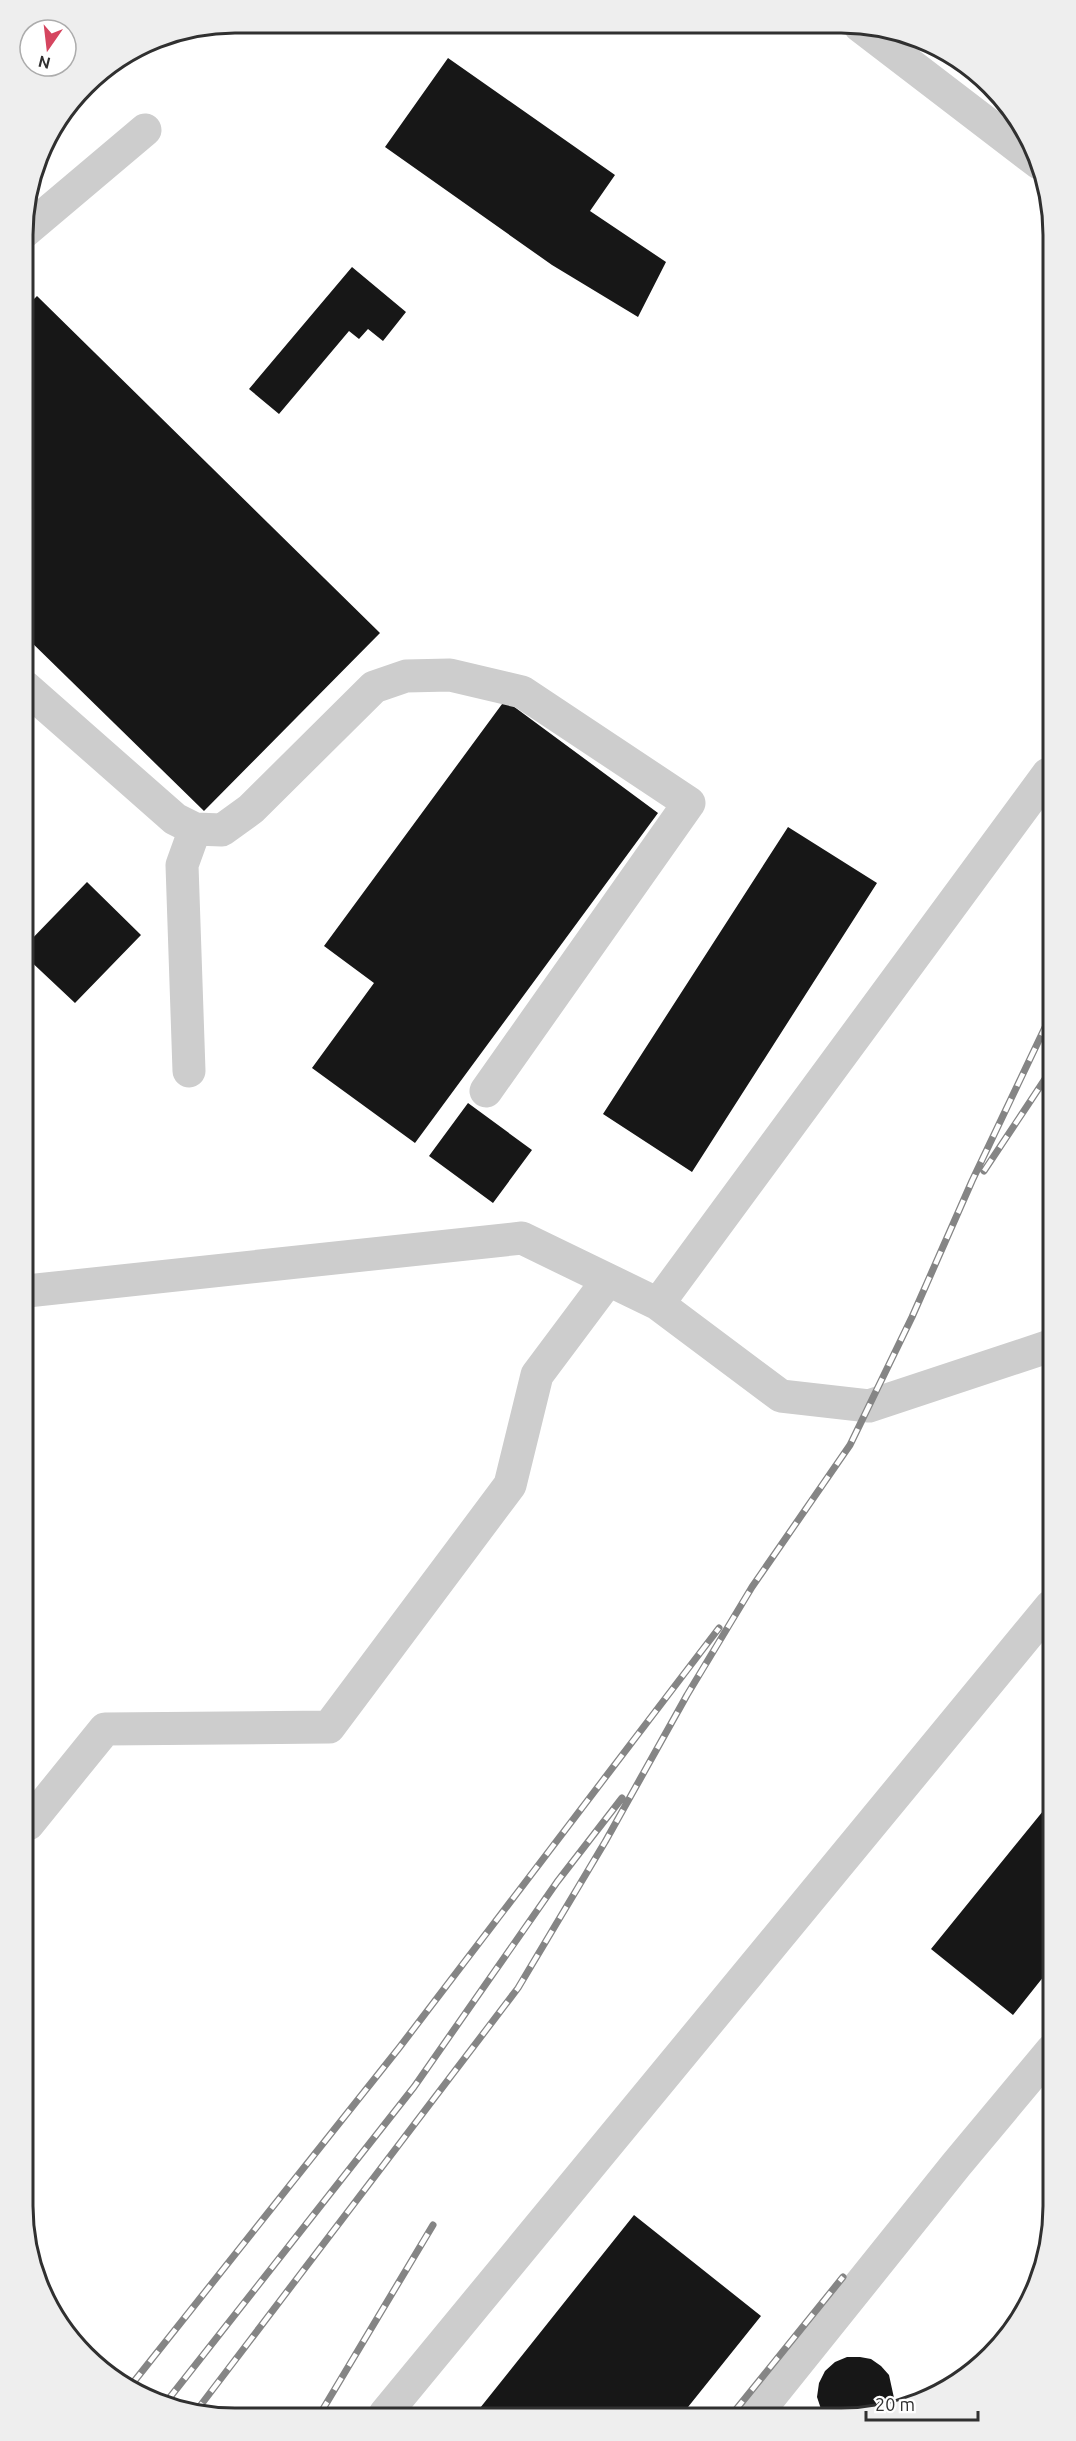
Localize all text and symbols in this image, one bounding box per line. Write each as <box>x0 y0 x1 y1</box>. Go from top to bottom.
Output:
north arrow <box>18 18 78 78</box>
text: N <box>36 52 52 73</box>
scale bar <box>866 2384 978 2422</box>
text: 20 m <box>875 2394 915 2414</box>

